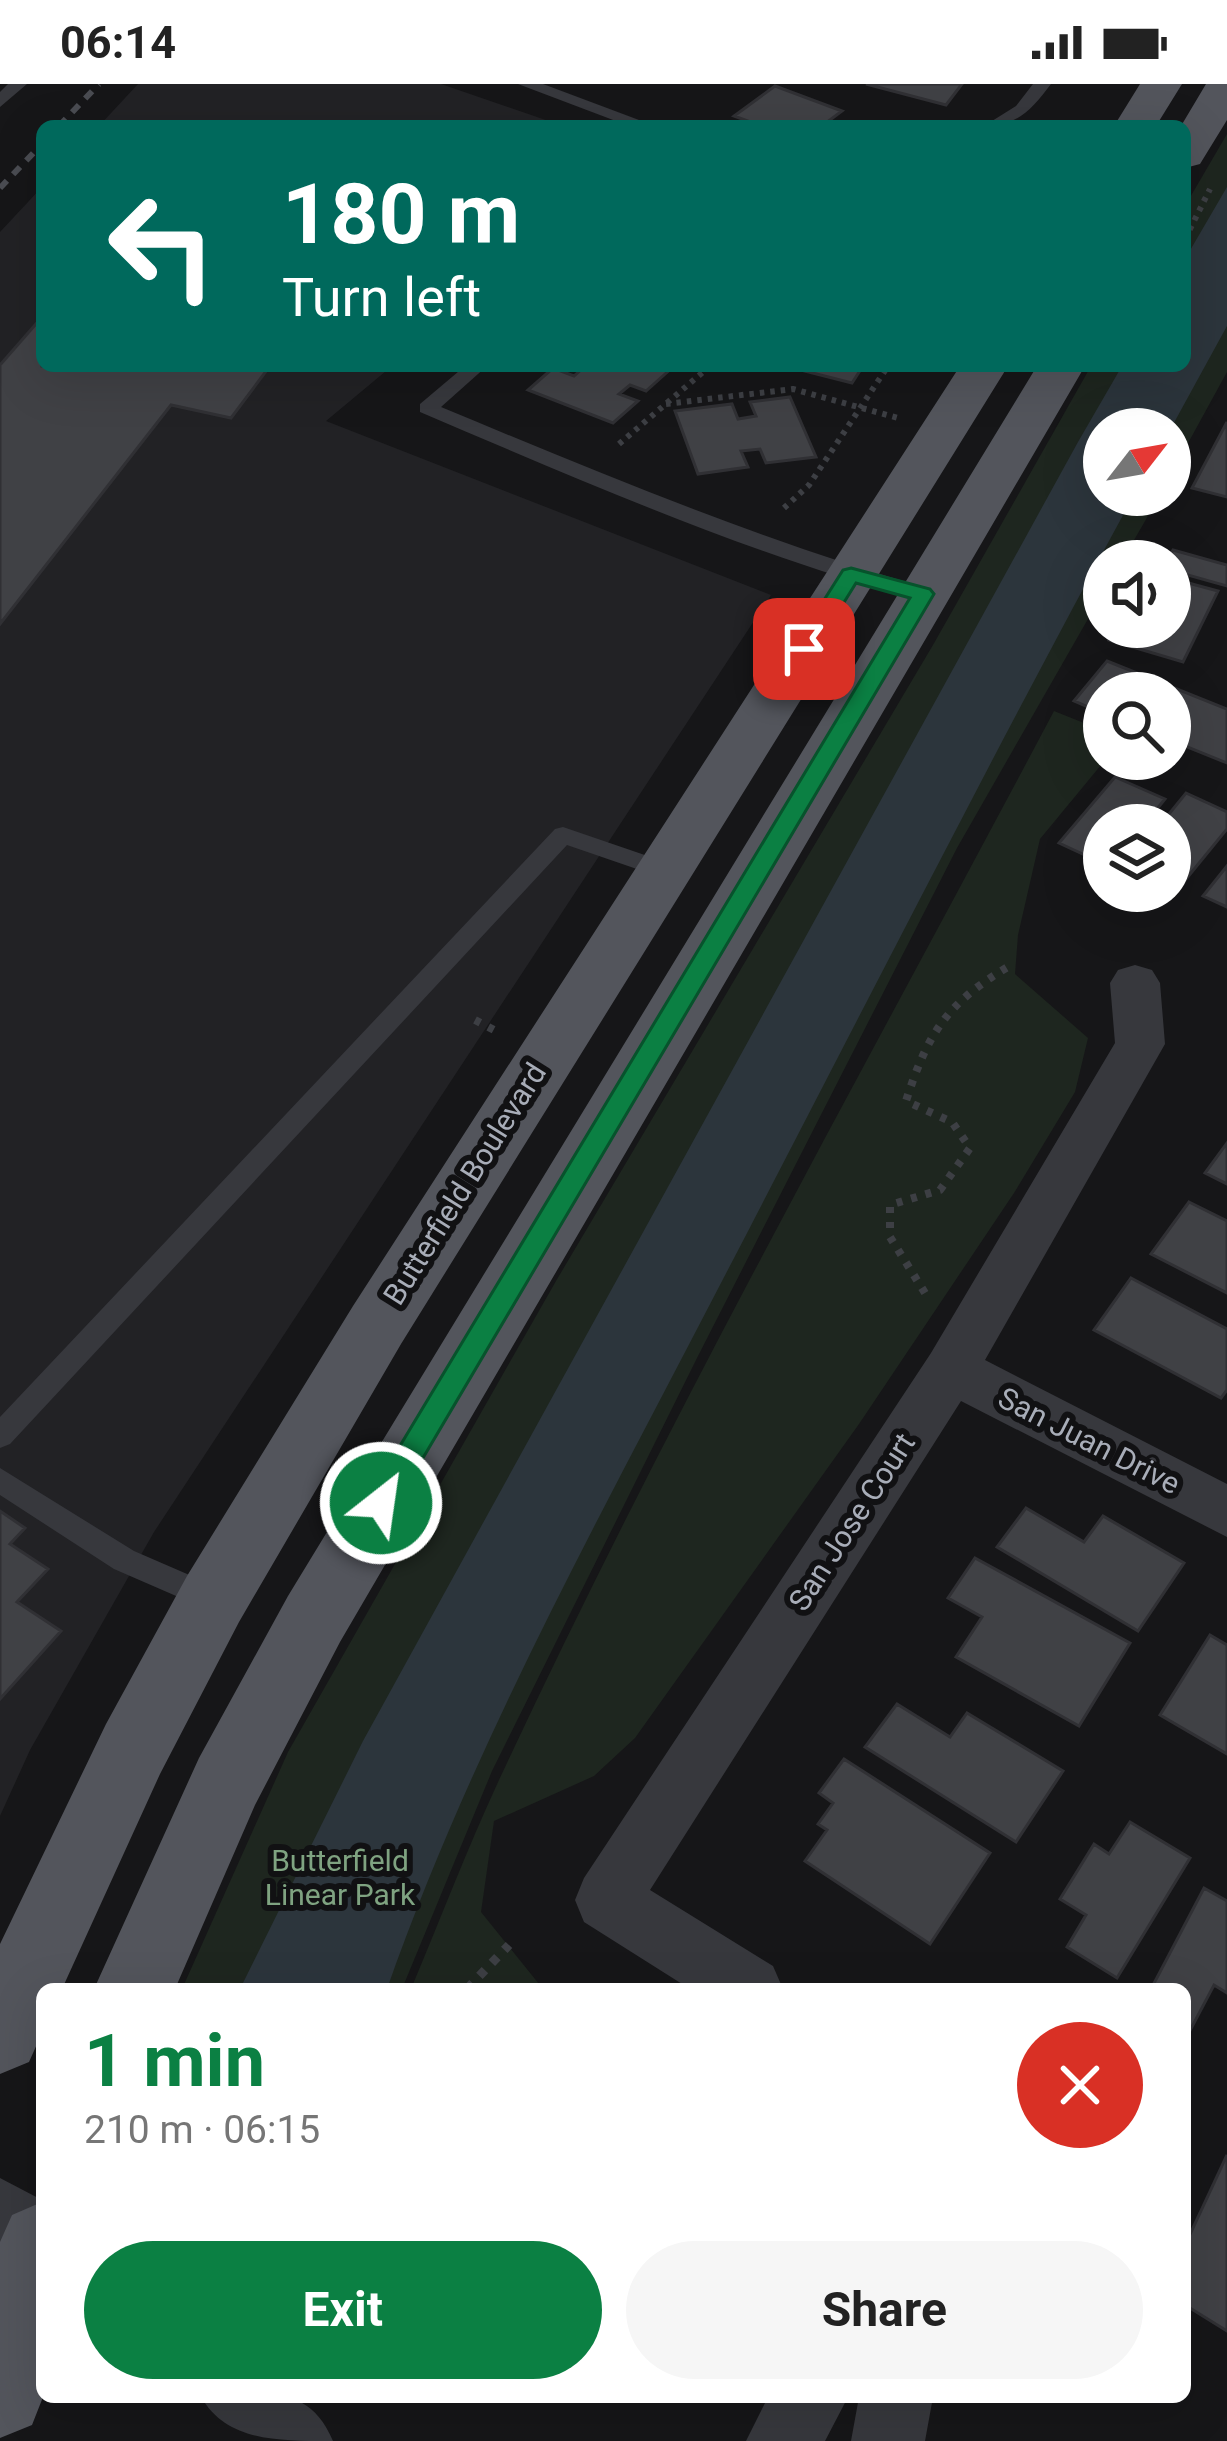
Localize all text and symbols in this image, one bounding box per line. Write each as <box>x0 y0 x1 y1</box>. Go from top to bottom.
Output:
text: 06:14 <box>60 16 176 69</box>
text: 180 m <box>282 165 520 264</box>
icon: left <box>84 168 240 324</box>
text: Turn left <box>282 266 481 329</box>
north arrow <box>1083 408 1191 516</box>
map controls <box>1083 408 1191 912</box>
button: sound <box>1083 540 1191 648</box>
pin <box>753 598 855 700</box>
icon: arrive <box>771 616 837 682</box>
button: search <box>1083 672 1191 780</box>
button: layers <box>1083 804 1191 912</box>
street label: Butterfield Boulevard <box>376 1057 553 1311</box>
street label: San Juan Drive <box>993 1380 1186 1501</box>
street label: San Jose Court <box>781 1426 922 1617</box>
position arrow <box>318 1440 444 1566</box>
park label: Butterfield Linear Park <box>265 1843 416 1912</box>
text: 1 min <box>84 2019 265 2104</box>
button: close <box>1017 2022 1143 2148</box>
text: 210 m · 06:15 <box>84 2107 320 2153</box>
button: Exit <box>84 2241 602 2379</box>
button: Share <box>626 2241 1143 2379</box>

